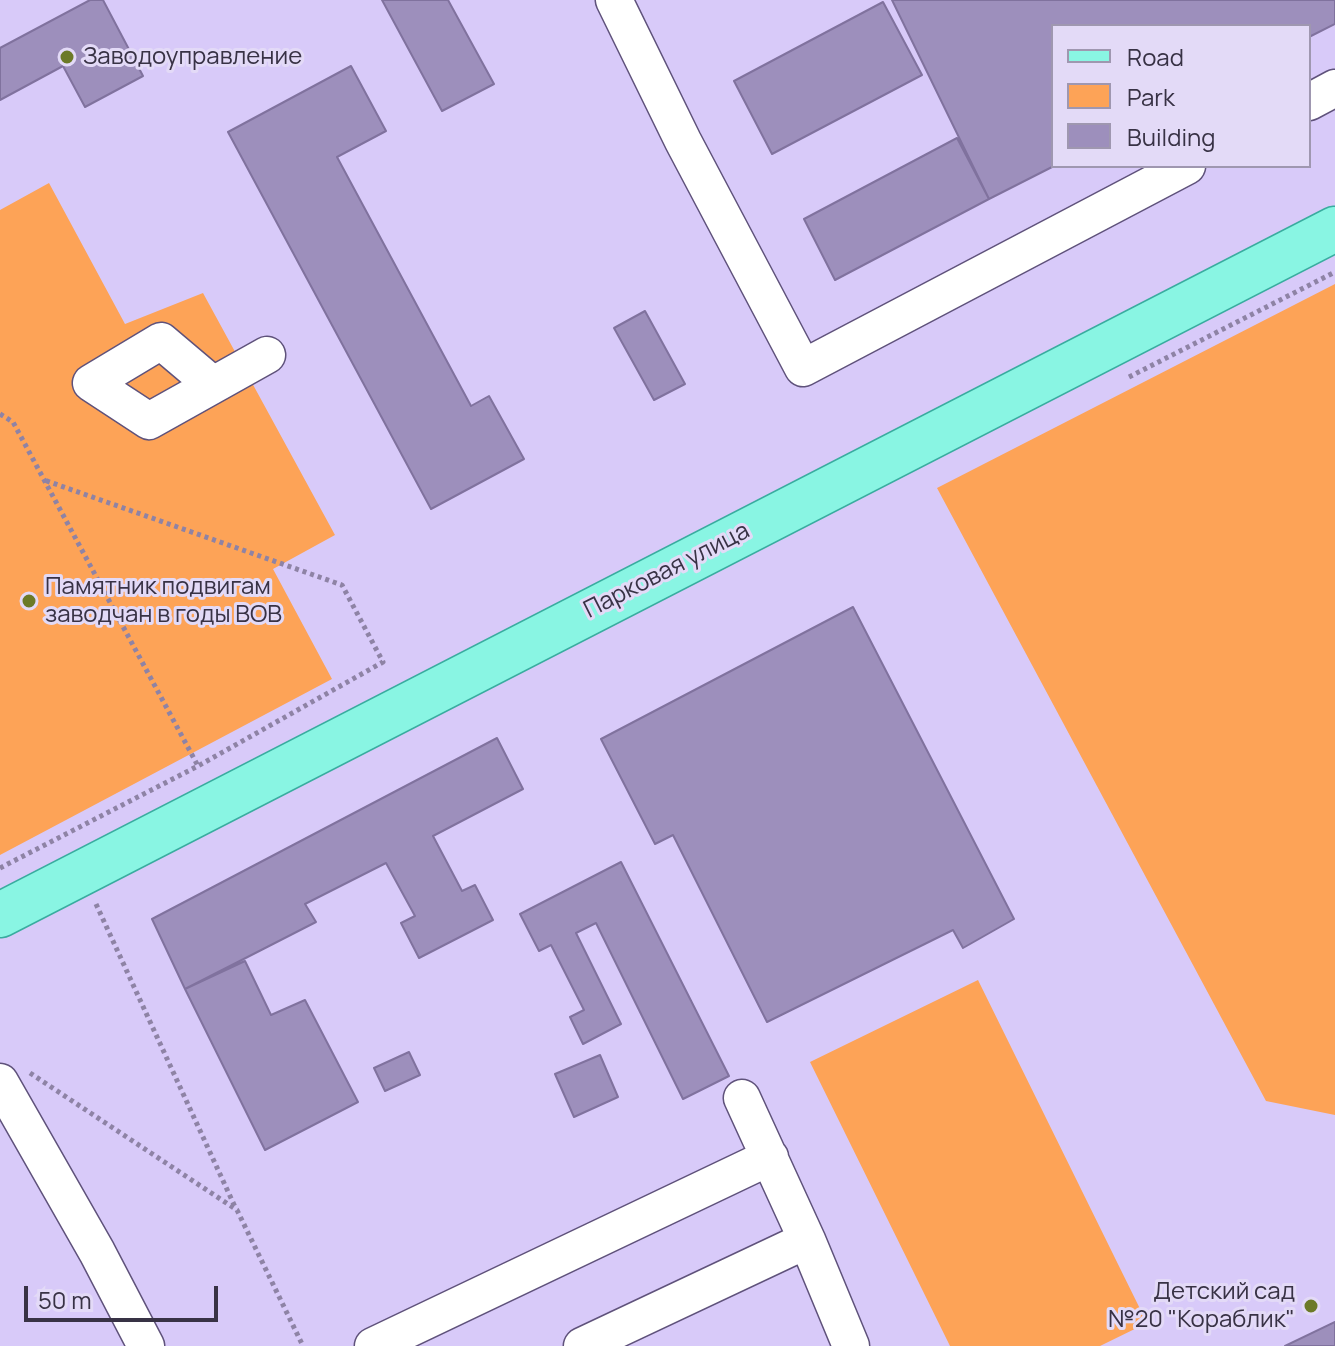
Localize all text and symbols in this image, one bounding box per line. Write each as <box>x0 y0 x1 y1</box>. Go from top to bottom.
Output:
legend <box>1051 24 1311 168</box>
text: Road <box>1127 40 1184 73</box>
place label: Заводоуправление <box>83 43 302 71</box>
marker: Заводоуправление <box>58 48 76 66</box>
text: Park <box>1127 80 1175 113</box>
text: Building <box>1127 120 1215 153</box>
street label: Парковая улица <box>579 517 755 625</box>
place label: Памятник подвигам заводчан в годы ВОВ <box>45 573 282 629</box>
marker: Памятник подвигам заводчан в годы ВОВ <box>20 592 38 610</box>
scale bar <box>28 1270 222 1320</box>
place label: Детский сад №20 "Кораблик" <box>1108 1278 1295 1334</box>
text: 50 m <box>38 1283 92 1316</box>
marker: Детский сад №20 "Кораблик" <box>1302 1297 1320 1315</box>

